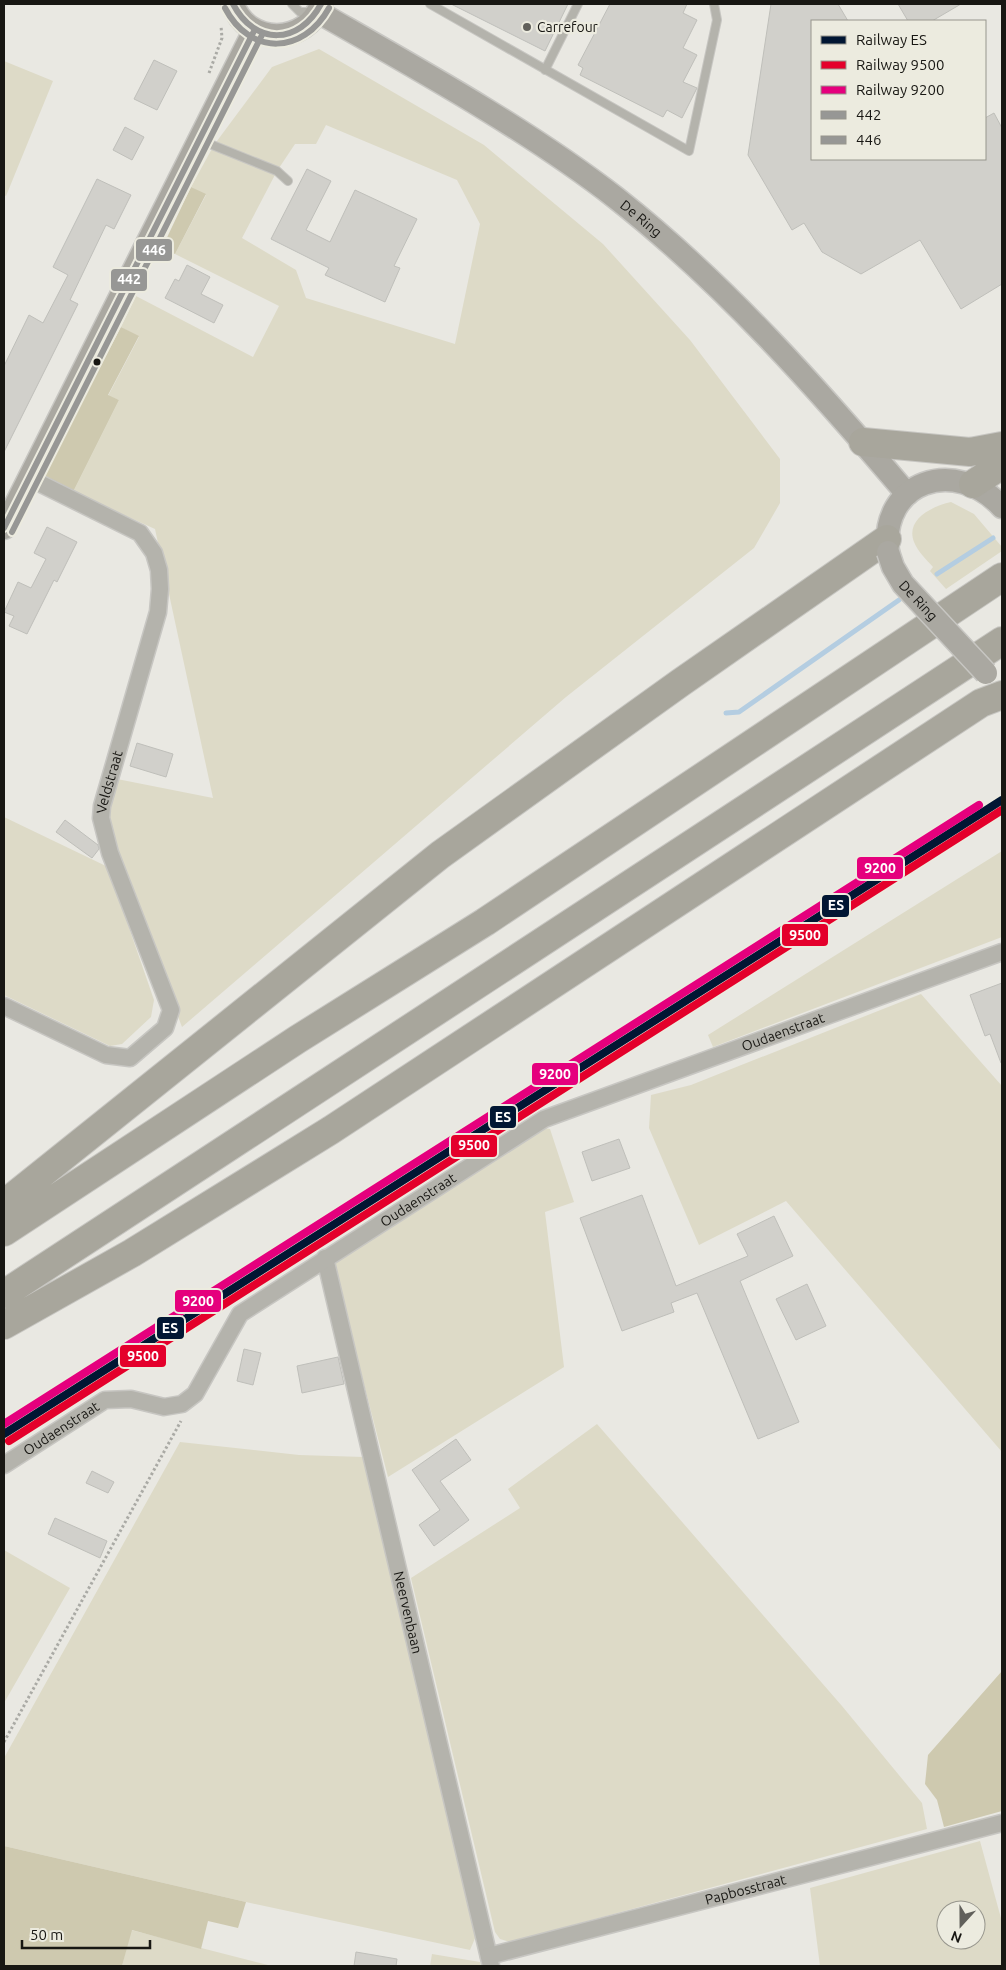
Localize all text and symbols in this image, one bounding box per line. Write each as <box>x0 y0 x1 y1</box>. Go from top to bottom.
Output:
place label: Carrefour <box>537 19 599 35</box>
legend <box>811 20 986 160</box>
marker: Carrefour <box>521 21 533 33</box>
text: Railway ES <box>856 31 927 48</box>
text: Railway 9500 <box>856 56 944 73</box>
text: Railway 9200 <box>856 81 944 98</box>
text: 442 <box>856 106 881 123</box>
text: 446 <box>856 131 881 148</box>
street label: De Ring <box>617 197 665 240</box>
line badge: 446 <box>135 238 173 262</box>
text: 446 <box>142 242 166 258</box>
line badge: 442 <box>110 268 148 292</box>
text: 442 <box>117 271 141 287</box>
unlabelled marker <box>92 357 102 367</box>
street label: De Ring <box>896 577 941 624</box>
street label: Veldstraat <box>93 748 126 814</box>
line badge: 9200 <box>856 856 904 880</box>
text: 9200 <box>864 860 896 876</box>
line badge: ES <box>821 894 850 918</box>
text: ES <box>828 897 844 913</box>
line badge: 9500 <box>781 923 829 947</box>
text: 9500 <box>789 927 821 943</box>
street label: Oudaenstraat <box>739 1009 827 1054</box>
line badge: 9200 <box>531 1062 579 1086</box>
text: 9200 <box>539 1066 571 1082</box>
line badge: ES <box>489 1105 517 1129</box>
text: ES <box>495 1109 511 1125</box>
line badge: 9500 <box>450 1134 498 1158</box>
text: 9500 <box>458 1137 490 1153</box>
street label: Oudaenstraat <box>377 1169 459 1230</box>
line badge: 9200 <box>174 1289 222 1313</box>
text: 9200 <box>182 1293 214 1309</box>
line badge: ES <box>156 1316 185 1340</box>
text: ES <box>162 1320 178 1336</box>
line badge: 9500 <box>119 1344 167 1368</box>
text: 9500 <box>127 1348 159 1364</box>
street label: Oudaenstraat <box>20 1398 102 1458</box>
street label: Neervenbaan <box>391 1570 425 1655</box>
street label: Papbosstraat <box>703 1871 788 1908</box>
north arrow <box>936 1900 986 1950</box>
scale bar <box>22 1918 150 1950</box>
text: 50 m <box>30 1926 63 1943</box>
text: N <box>949 1928 964 1946</box>

